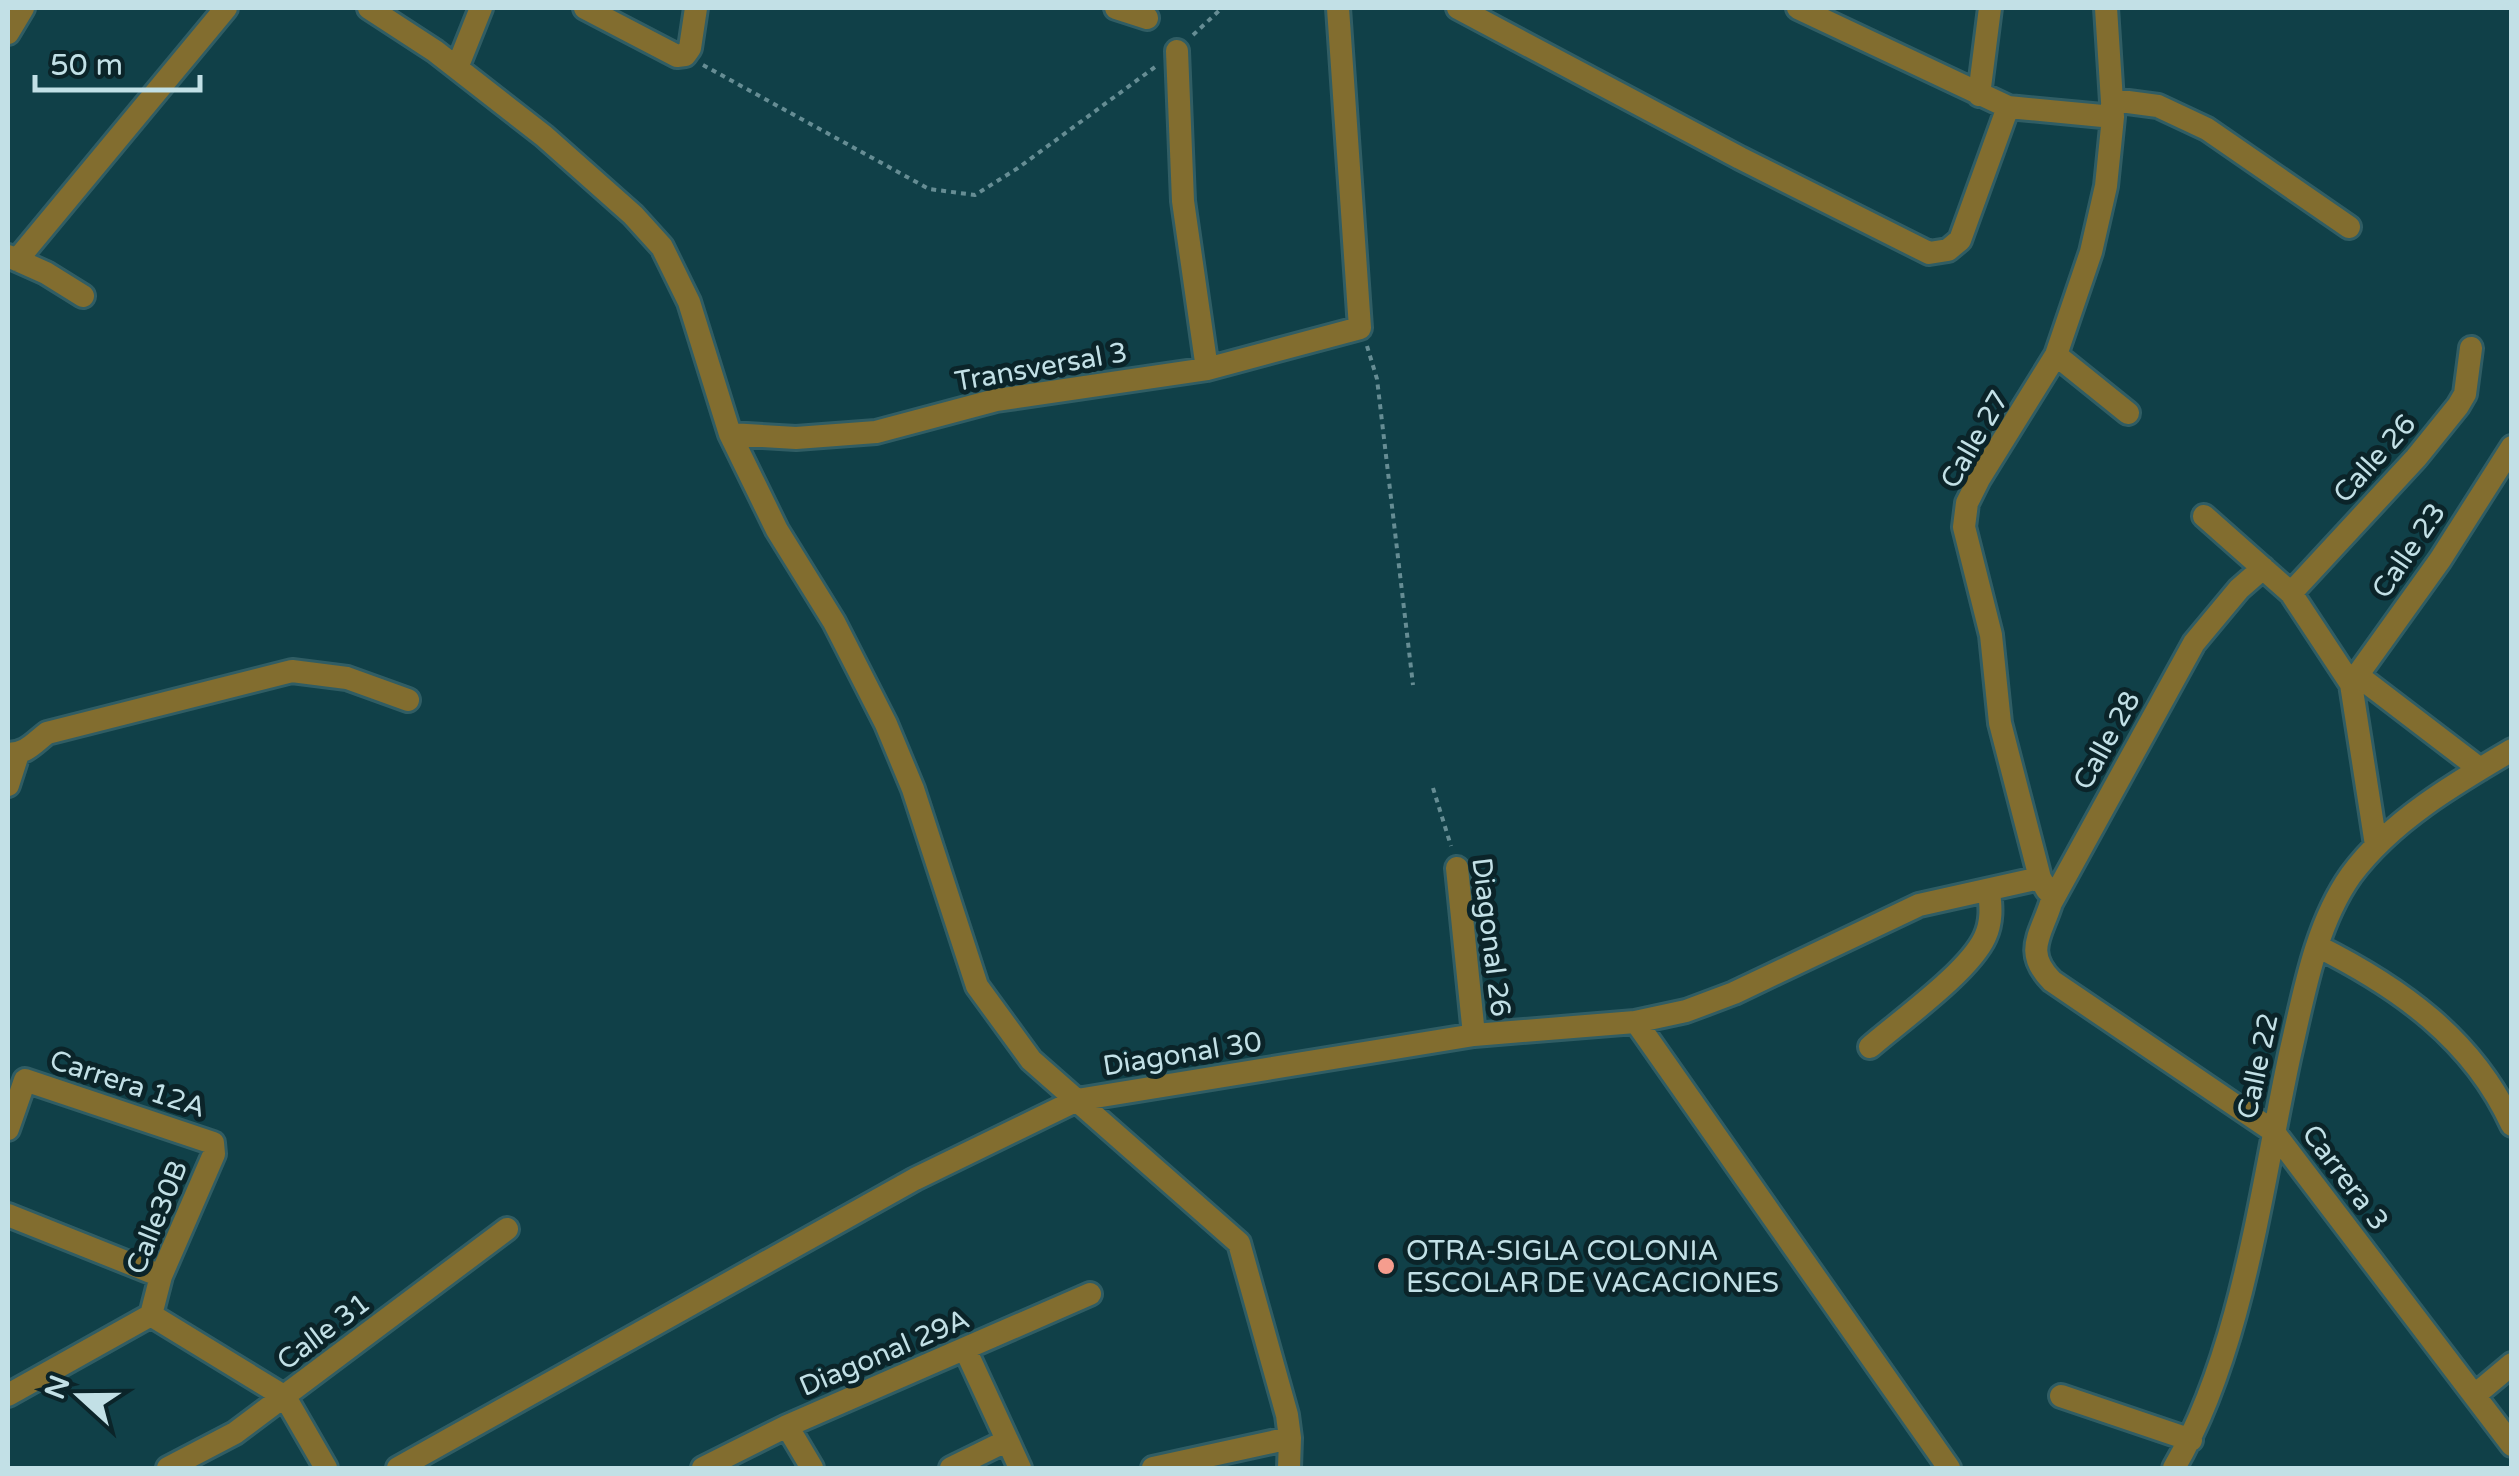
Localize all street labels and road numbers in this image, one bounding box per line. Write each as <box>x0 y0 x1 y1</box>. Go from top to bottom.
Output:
street label: Transversal 3 <box>952 335 1130 399</box>
street label: Calle 27 <box>1933 384 2016 495</box>
street label: Calle 26 <box>2326 407 2423 510</box>
street label: Calle 23 <box>2365 497 2453 605</box>
street label: Calle 28 <box>2066 685 2148 796</box>
street label: Diagonal 26 <box>1464 855 1518 1019</box>
street label: Calle 22 <box>2230 1010 2286 1122</box>
street label: Diagonal 30 <box>1100 1025 1264 1083</box>
street label: Carrera 12A <box>45 1043 210 1125</box>
street label: Carrera 3 <box>2294 1118 2396 1237</box>
street label: Calle30B <box>119 1156 195 1279</box>
street label: Calle 31 <box>270 1286 377 1378</box>
street label: Diagonal 29A <box>794 1302 974 1404</box>

